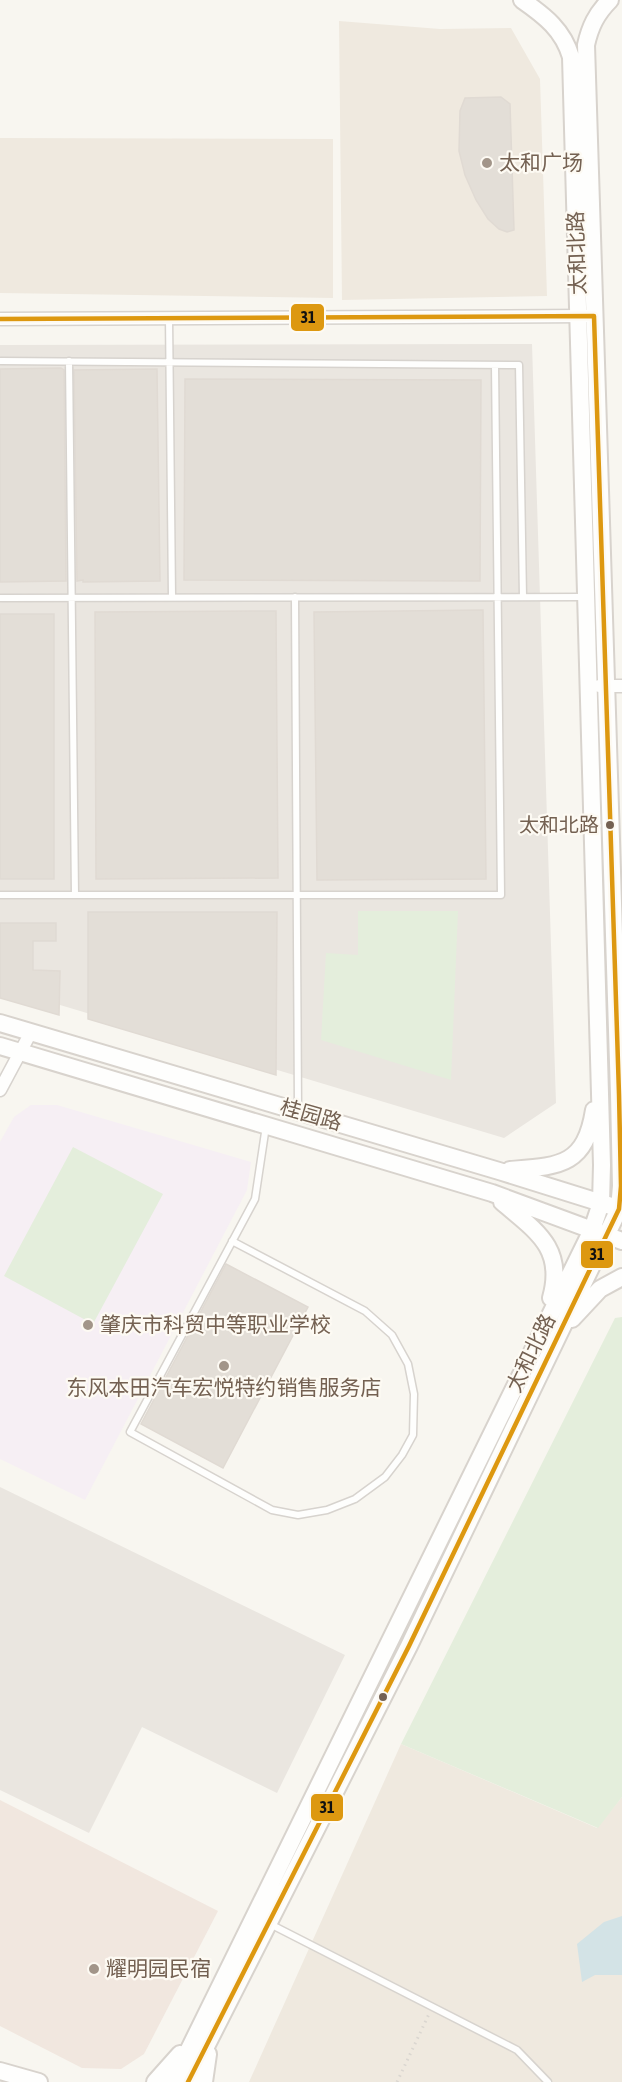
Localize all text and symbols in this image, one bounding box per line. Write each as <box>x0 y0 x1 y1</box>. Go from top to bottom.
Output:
place label: 太和广场 <box>499 150 583 174</box>
marker: 太和广场 <box>480 156 494 170</box>
street label: 太和北路 <box>563 211 589 295</box>
line badge: 31 <box>290 303 325 332</box>
text: 31 <box>300 308 316 326</box>
place label: 太和北路 <box>519 813 599 836</box>
marker: 太和北路 <box>604 819 616 831</box>
street label: 桂园路 <box>278 1094 345 1134</box>
line badge: 31 <box>580 1240 614 1269</box>
text: 31 <box>589 1245 605 1263</box>
street label: 太和北路 <box>501 1310 559 1396</box>
place label: 肇庆市科贸中等职业学校 <box>100 1312 331 1336</box>
marker: 肇庆市科贸中等职业学校 <box>81 1318 95 1332</box>
marker: 东风本田汽车宏悦特约销售服务店 <box>217 1359 231 1373</box>
place label: 东风本田汽车宏悦特约销售服务店 <box>67 1375 382 1399</box>
unlabelled marker <box>377 1691 389 1703</box>
line badge: 31 <box>310 1793 344 1822</box>
text: 31 <box>319 1798 335 1816</box>
place label: 耀明园民宿 <box>106 1956 211 1980</box>
marker: 耀明园民宿 <box>87 1962 101 1976</box>

